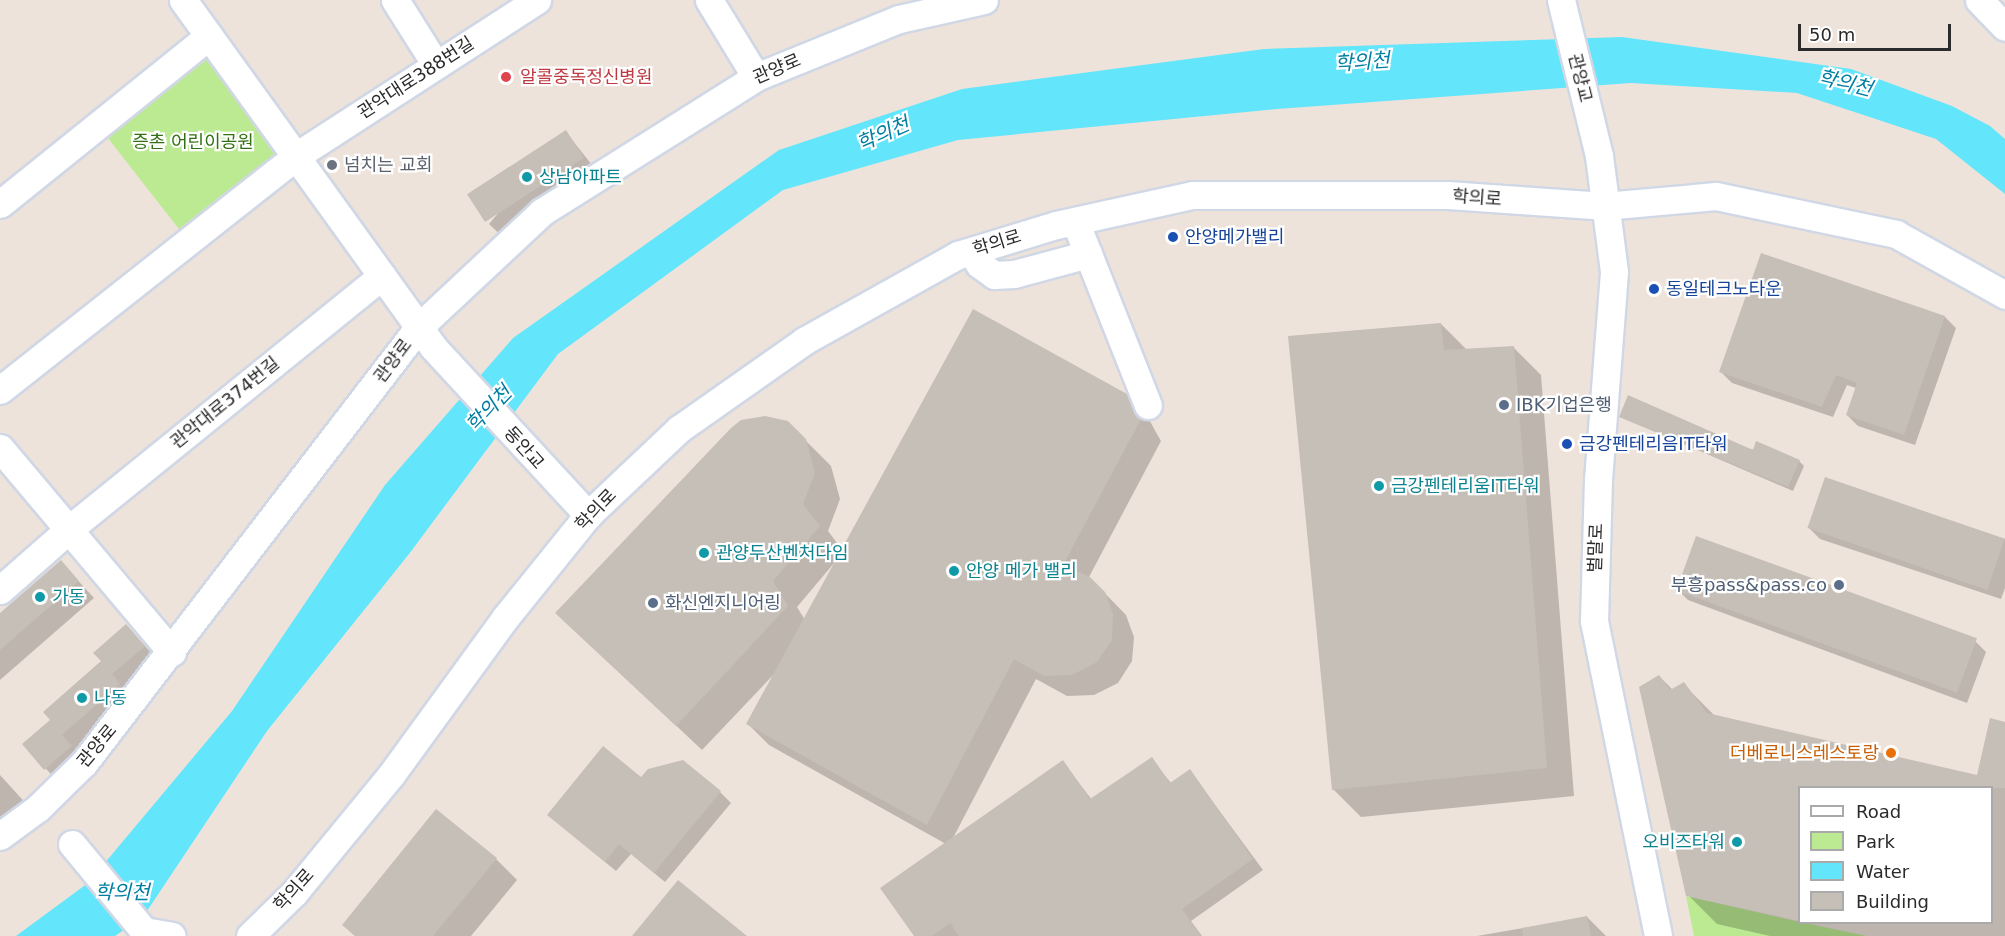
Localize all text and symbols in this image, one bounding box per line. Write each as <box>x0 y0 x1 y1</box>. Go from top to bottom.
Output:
scale bar <box>1801 12 1954 50</box>
text: 50 m <box>1809 24 1855 45</box>
street label: 관악대로388번길 <box>354 33 478 123</box>
water label: 학의천 <box>1334 48 1390 76</box>
street label: 관양로 <box>750 49 804 89</box>
street label: 관양교 <box>1564 51 1596 105</box>
water label: 학의천 <box>1815 65 1875 101</box>
place label: 알콜중독정신병원 <box>520 66 652 88</box>
marker: 알콜중독정신병원 <box>497 68 515 86</box>
water label: 학의천 <box>853 112 913 156</box>
park label: 증촌 어린이공원 <box>132 131 254 153</box>
place label: 넘치는 교회 <box>344 154 433 176</box>
marker: 넘치는 교회 <box>325 158 339 172</box>
place label: 상남아파트 <box>539 166 622 188</box>
marker: 상남아파트 <box>520 170 534 184</box>
street label: 학의로 <box>1451 185 1503 211</box>
street label: 학의로 <box>970 225 1024 261</box>
place label: 안양메가밸리 <box>1185 226 1284 248</box>
marker: 안양메가밸리 <box>1166 230 1180 244</box>
place label: 동일테크노타운 <box>1666 278 1782 300</box>
marker: 동일테크노타운 <box>1647 282 1661 296</box>
street label: 관양로 <box>369 335 417 387</box>
street label: 관악대로374번길 <box>166 353 284 453</box>
water label: 학의천 <box>461 381 517 437</box>
place label: IBK기업은행 <box>1516 394 1612 416</box>
marker: IBK기업은행 <box>1497 398 1511 412</box>
street label: 동안교 <box>499 422 549 474</box>
place label: 금강펜테리음IT타워 <box>1579 433 1728 455</box>
marker: 금강펜테리음IT타워 <box>1560 437 1574 451</box>
place label: 금강펜테리움IT타워 <box>1391 475 1540 497</box>
marker: 금강펜테리움IT타워 <box>1372 479 1386 493</box>
street label: 학의로 <box>571 485 621 535</box>
street label: 벌말로 <box>1584 523 1608 573</box>
place label: 관양두산벤처다임 <box>716 542 848 564</box>
marker: 관양두산벤처다임 <box>697 546 711 560</box>
place label: 안양 메가 밸리 <box>966 560 1077 582</box>
marker: 안양 메가 밸리 <box>947 564 961 578</box>
place label: 부흥pass&pass.co <box>1671 574 1827 596</box>
marker: 부흥pass&pass.co <box>1832 578 1846 592</box>
place label: 가동 <box>52 586 85 608</box>
marker: 가동 <box>33 590 47 604</box>
place label: 화신엔지니어링 <box>665 592 781 614</box>
marker: 화신엔지니어링 <box>646 596 660 610</box>
place label: 나동 <box>94 687 127 709</box>
marker: 나동 <box>75 691 89 705</box>
street label: 관양로 <box>73 720 121 772</box>
place label: 더베로니스레스토랑 <box>1730 742 1879 764</box>
marker: 더베로니스레스토랑 <box>1884 746 1898 760</box>
legend <box>1798 786 1993 924</box>
text: Road <box>1856 801 1901 822</box>
place label: 오비즈타워 <box>1642 831 1725 853</box>
text: Park <box>1856 831 1895 852</box>
marker: 오비즈타워 <box>1730 835 1744 849</box>
text: Water <box>1856 861 1909 882</box>
street label: 학의로 <box>269 864 319 916</box>
water label: 학의천 <box>94 880 150 904</box>
text: Building <box>1856 891 1929 912</box>

